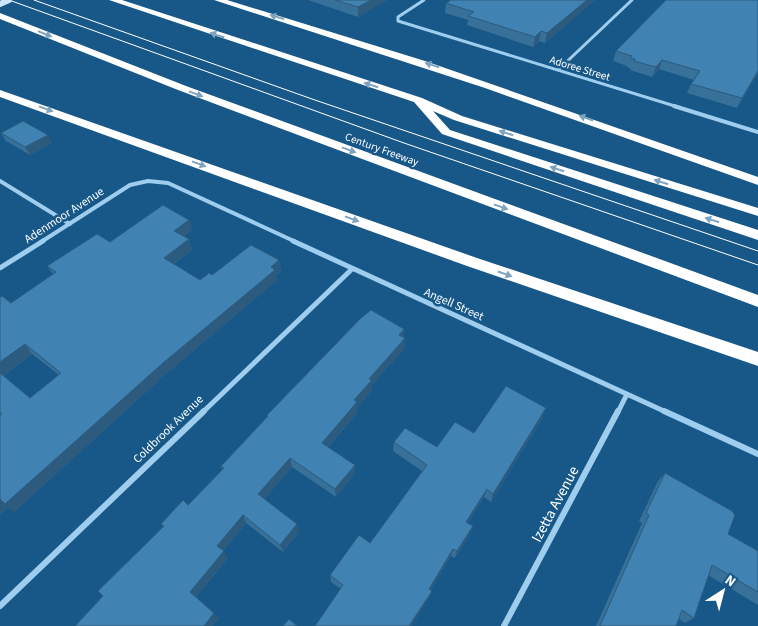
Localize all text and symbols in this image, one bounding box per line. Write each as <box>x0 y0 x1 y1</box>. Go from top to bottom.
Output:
one-way arrow <box>269 12 284 20</box>
one-way arrow <box>38 30 53 38</box>
one-way arrow <box>209 31 224 39</box>
street label: Adoree Street <box>548 52 612 85</box>
one-way arrow <box>424 61 439 69</box>
one-way arrow <box>364 81 379 89</box>
one-way arrow <box>189 91 204 98</box>
one-way arrow <box>39 105 54 113</box>
one-way arrow <box>578 114 593 122</box>
street label: Century Freeway <box>343 129 421 170</box>
one-way arrow <box>499 129 514 137</box>
one-way arrow <box>341 147 356 154</box>
one-way arrow <box>191 161 206 168</box>
one-way arrow <box>550 165 565 172</box>
one-way arrow <box>654 178 669 185</box>
street label: Adenmoor Avenue <box>21 183 108 248</box>
one-way arrow <box>494 203 509 211</box>
one-way arrow <box>344 216 359 223</box>
one-way arrow <box>704 216 719 223</box>
one-way arrow <box>497 271 512 278</box>
street label: Angell Street <box>421 284 486 325</box>
street label: Coldbrook Avenue <box>129 391 207 467</box>
street label: Izetta Avenue <box>527 462 584 546</box>
north arrow <box>698 566 748 616</box>
text: N <box>720 570 740 592</box>

